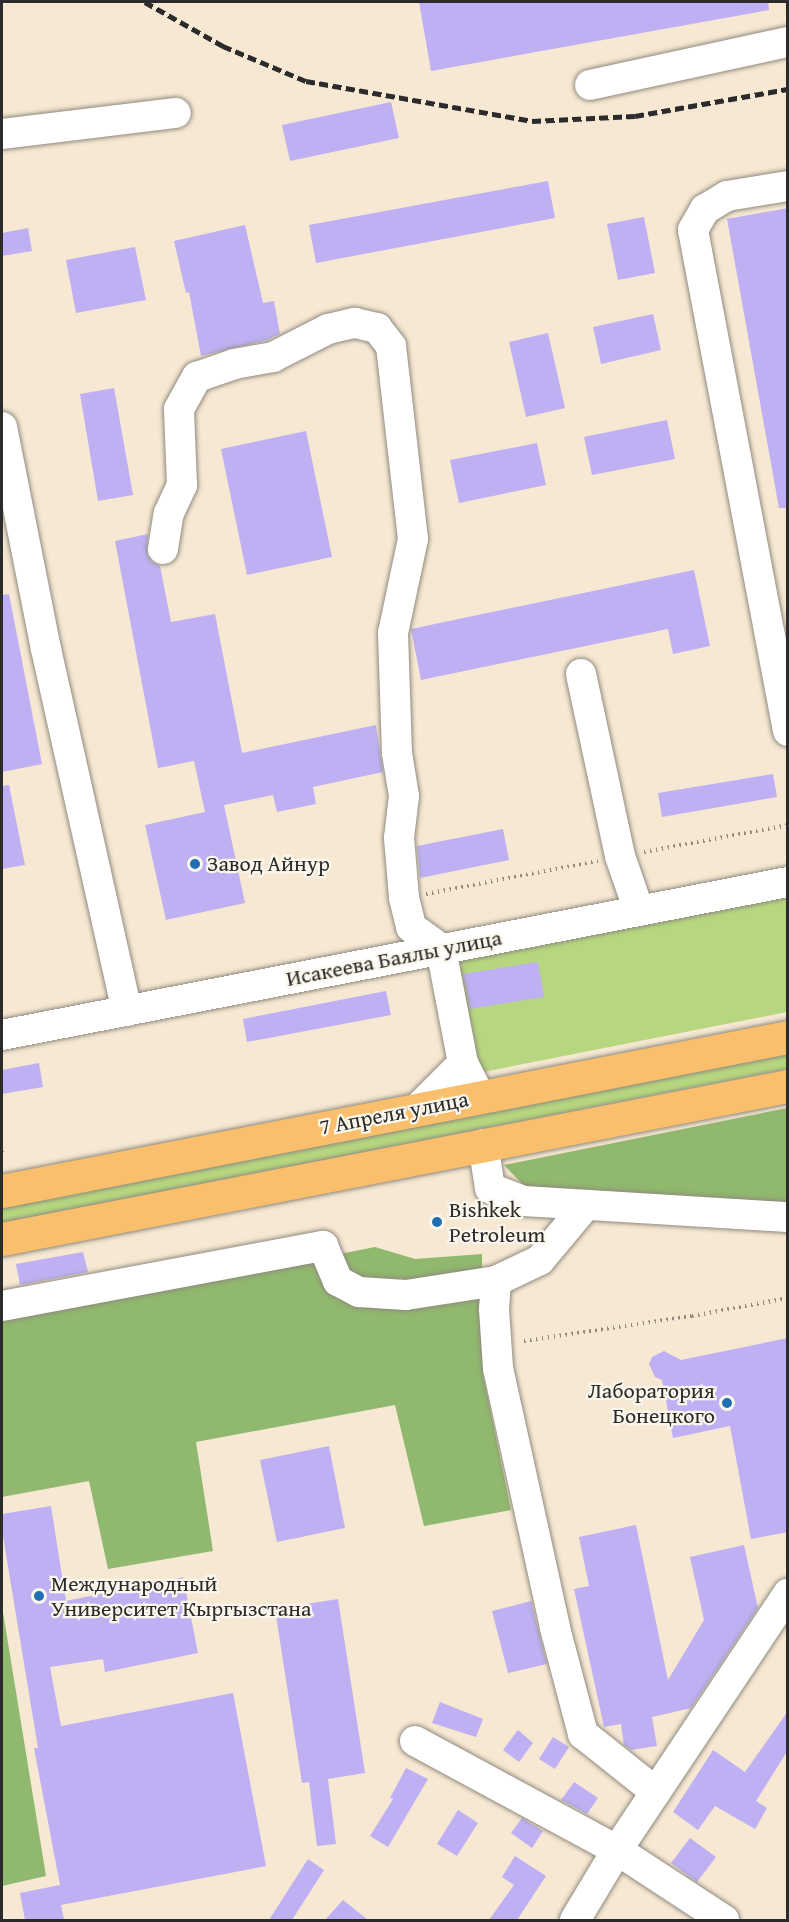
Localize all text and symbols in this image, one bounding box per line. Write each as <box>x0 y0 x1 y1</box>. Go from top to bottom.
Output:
place label: Завод Айнур <box>207 851 330 877</box>
marker: Завод Айнур <box>188 857 202 871</box>
street label: Исакеева Баялы улица <box>284 924 504 992</box>
street label: 7 Апреля улица <box>317 1086 471 1140</box>
place label: Bishkek Petroleum <box>449 1196 545 1248</box>
marker: Bishkek Petroleum <box>430 1215 444 1229</box>
place label: Лаборатория Бонецкого <box>588 1377 715 1428</box>
marker: Лаборатория Бонецкого <box>720 1396 734 1410</box>
place label: Международный Университет Кыргызстана <box>51 1570 312 1622</box>
marker: Международный Университет Кыргызстана <box>32 1589 46 1603</box>

